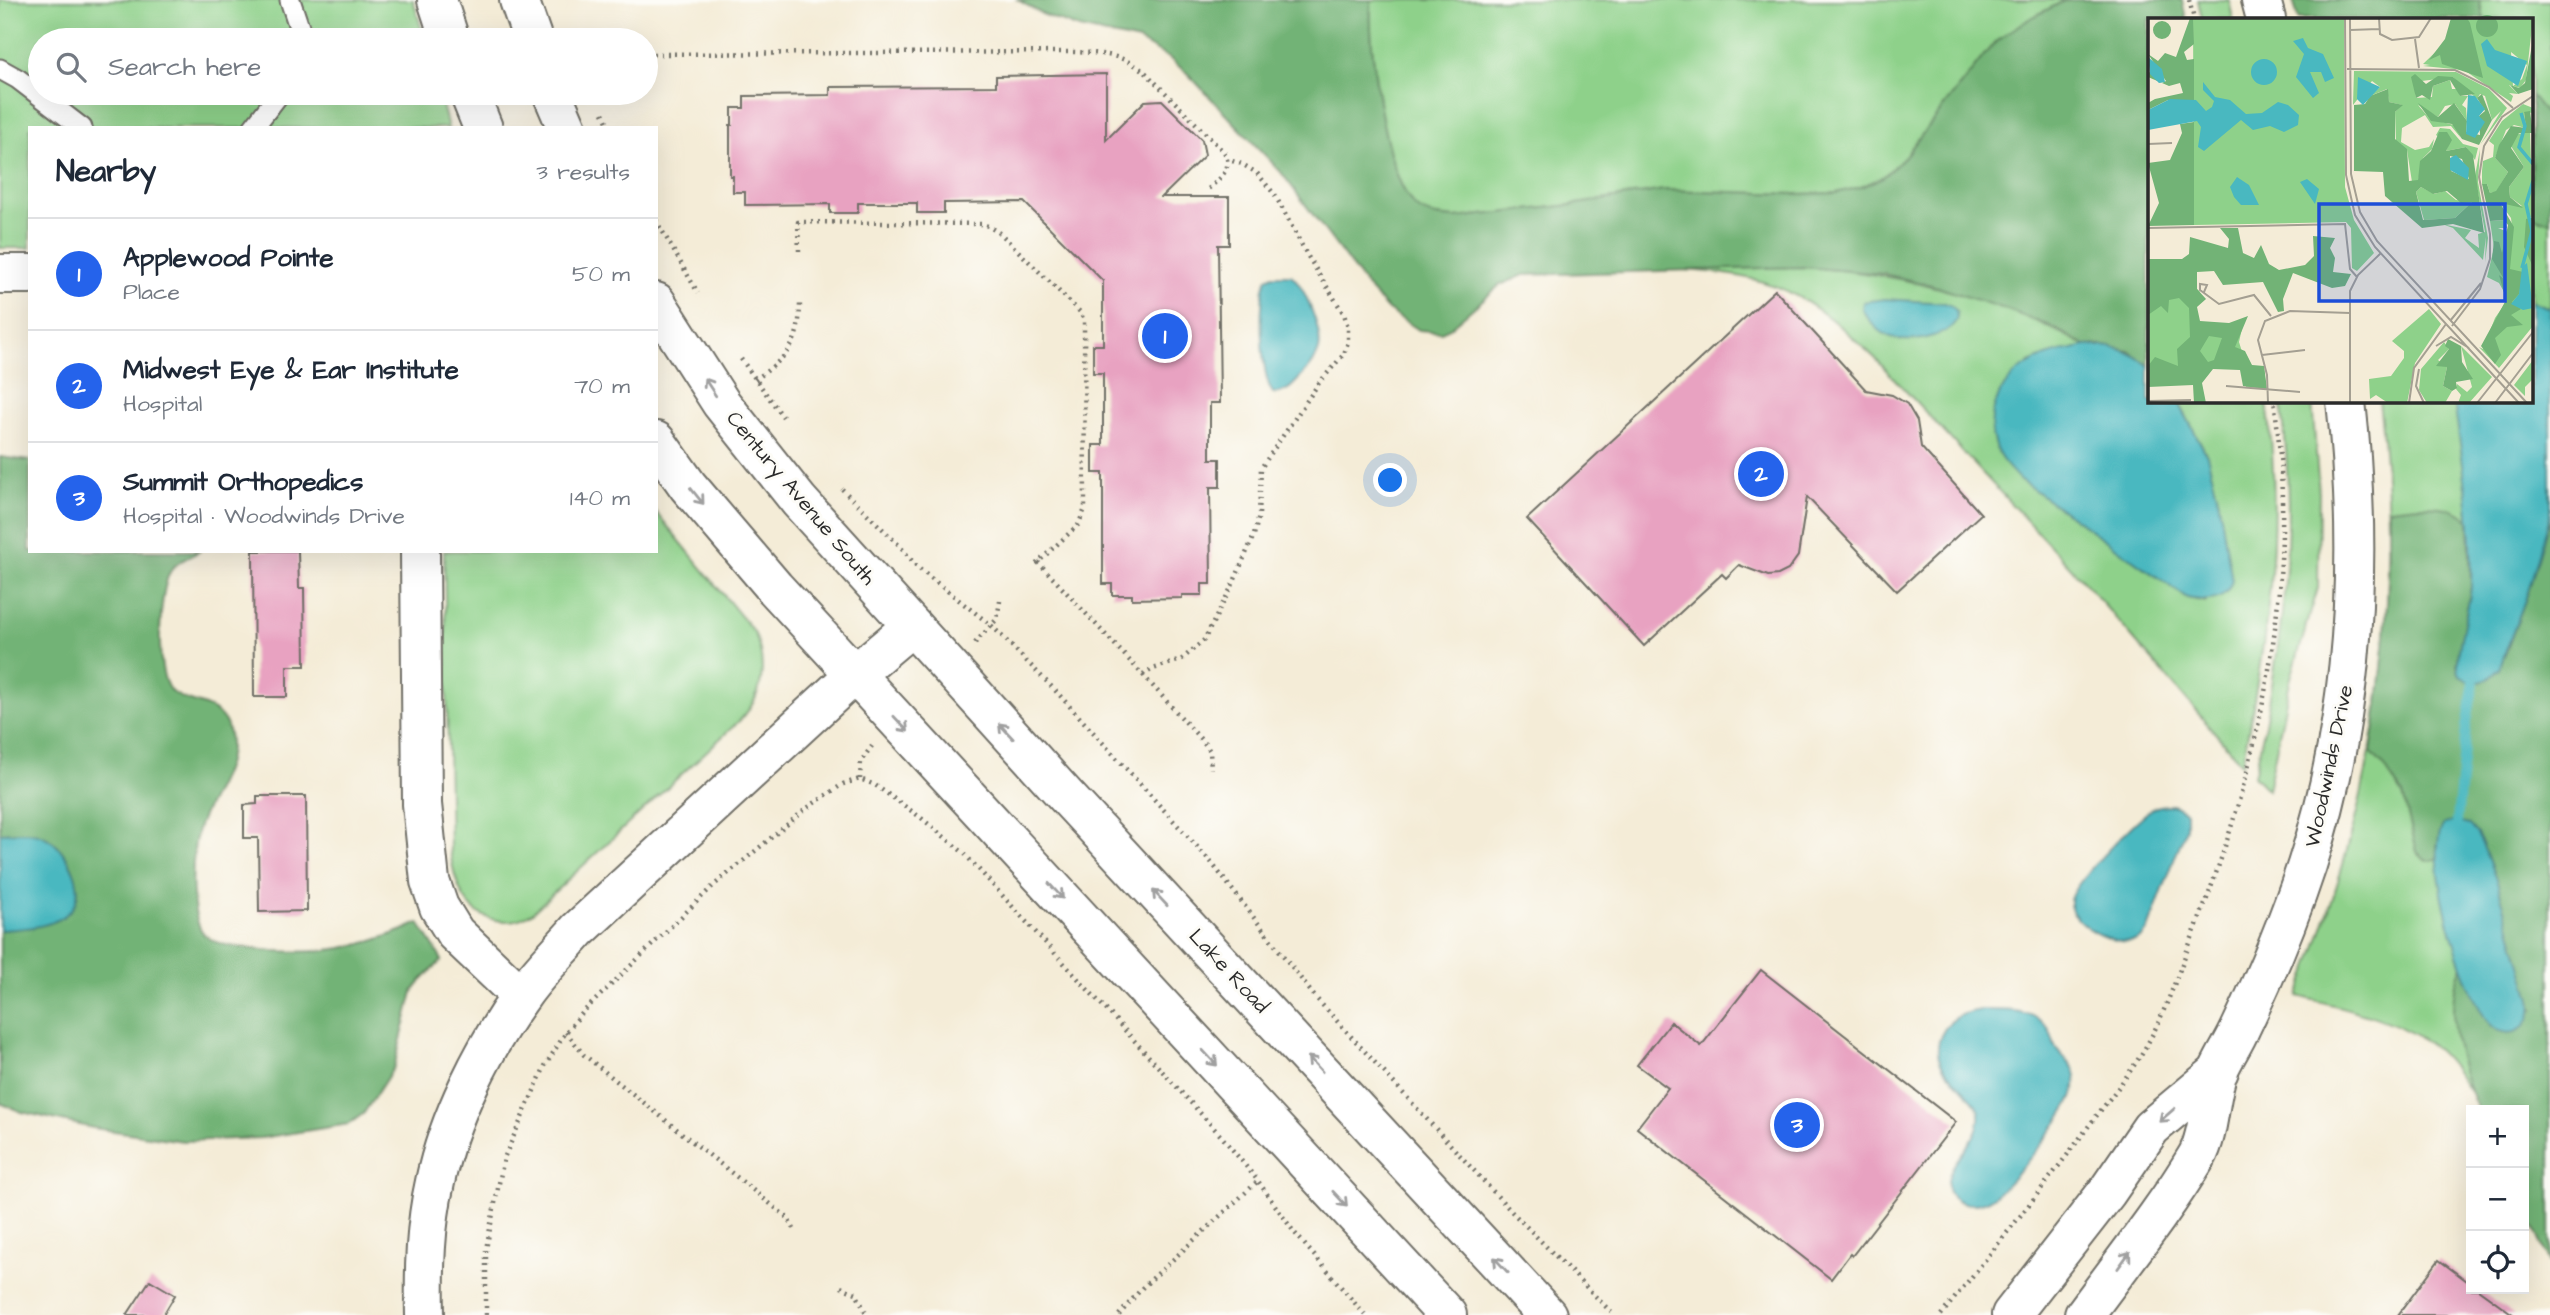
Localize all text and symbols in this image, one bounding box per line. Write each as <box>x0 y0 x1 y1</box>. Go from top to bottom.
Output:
inset map <box>2148 18 2532 402</box>
search box <box>28 28 658 105</box>
icon: search <box>52 48 90 86</box>
text: Search here <box>108 49 261 85</box>
text: Nearby <box>56 151 156 193</box>
text: 3 results <box>536 156 630 188</box>
text: Applewood Pointe <box>123 240 334 276</box>
text: 1 <box>78 258 80 290</box>
text: 50 m <box>572 258 630 290</box>
text: Place <box>123 276 180 308</box>
pin: 1 <box>1142 310 1188 362</box>
text: Midwest Eye & Ear Institute <box>123 352 459 388</box>
text: 2 <box>72 370 86 402</box>
text: 70 m <box>574 370 630 402</box>
one-way arrow <box>703 378 717 397</box>
text: Hospital <box>123 388 202 420</box>
street label: Century Avenue South <box>718 405 883 593</box>
pin: 2 <box>1738 448 1784 500</box>
your location <box>1373 463 1407 497</box>
text: Summit Orthopedics <box>123 464 363 500</box>
text: 3 <box>73 482 85 514</box>
text: 140 m <box>570 482 630 514</box>
one-way arrow <box>689 487 705 505</box>
text: Hospital · Woodwinds Drive <box>123 500 405 532</box>
street label: Woodwinds Drive <box>2298 682 2360 850</box>
one-way arrow <box>893 715 910 732</box>
one-way arrow <box>998 722 1014 740</box>
one-way arrow <box>1047 882 1064 899</box>
one-way arrow <box>1152 890 1169 907</box>
street label: Lake Road <box>1182 922 1276 1020</box>
one-way arrow <box>1202 1049 1218 1067</box>
one-way arrow <box>1307 1055 1323 1073</box>
pin: 3 <box>1774 1099 1820 1151</box>
map controls <box>2466 1105 2529 1294</box>
button: + <box>2466 1105 2529 1168</box>
one-way arrow <box>2158 1107 2176 1123</box>
button: − <box>2466 1168 2529 1231</box>
one-way arrow <box>1332 1190 1349 1207</box>
button: locate <box>2466 1231 2529 1294</box>
one-way arrow <box>2117 1251 2131 1270</box>
one-way arrow <box>1492 1257 1509 1274</box>

